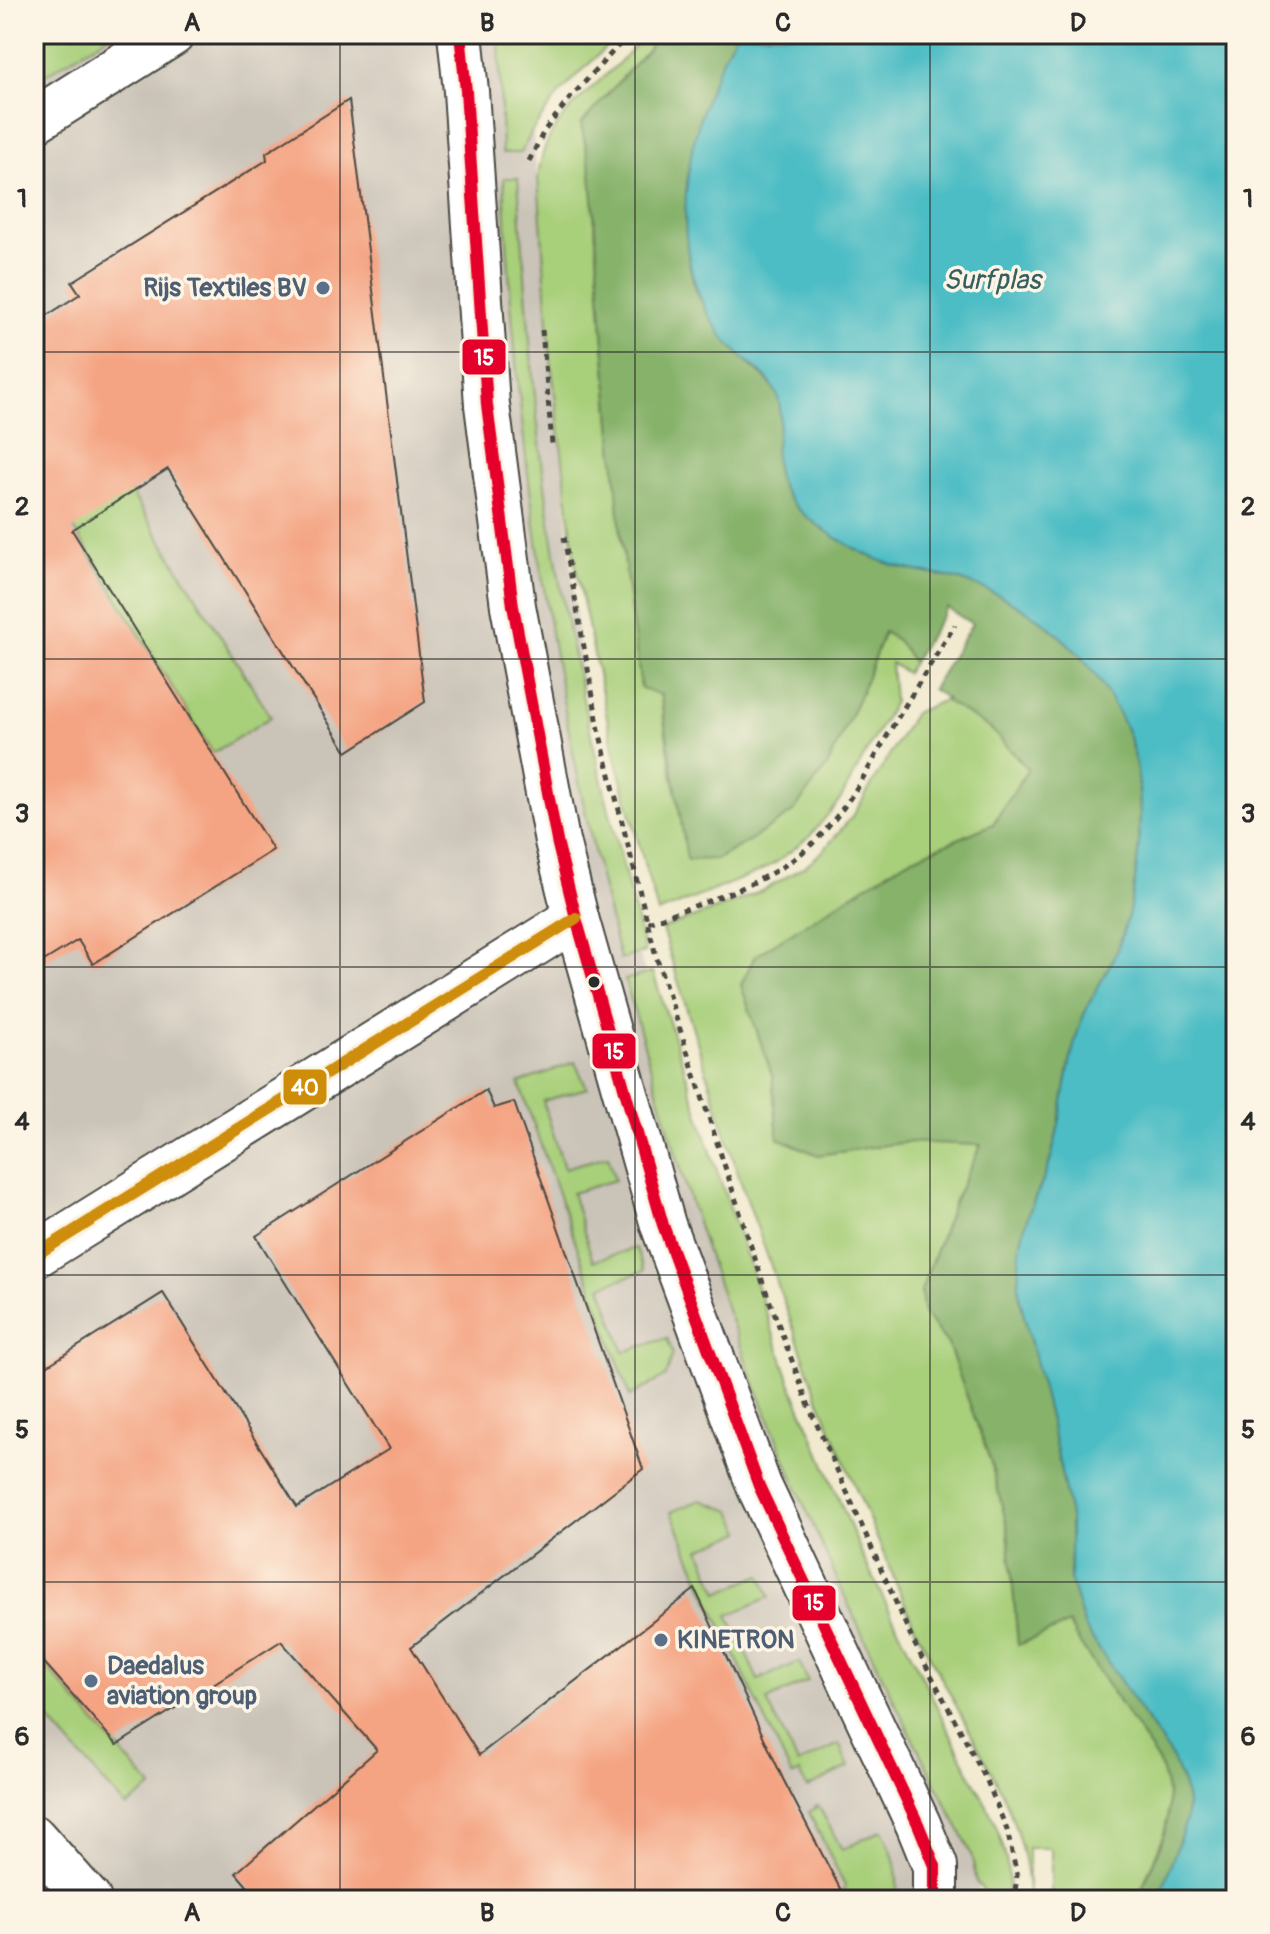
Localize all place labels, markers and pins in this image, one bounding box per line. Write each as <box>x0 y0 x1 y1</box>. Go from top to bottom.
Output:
place label: Rijs Textiles BV <box>143 272 307 304</box>
marker: Rijs Textiles BV <box>314 279 332 297</box>
unlabelled marker <box>586 974 602 990</box>
place label: KINETRON <box>677 1624 795 1656</box>
marker: KINETRON <box>652 1631 670 1649</box>
place label: Daedalus aviation group <box>107 1650 257 1712</box>
marker: Daedalus aviation group <box>82 1672 100 1690</box>

